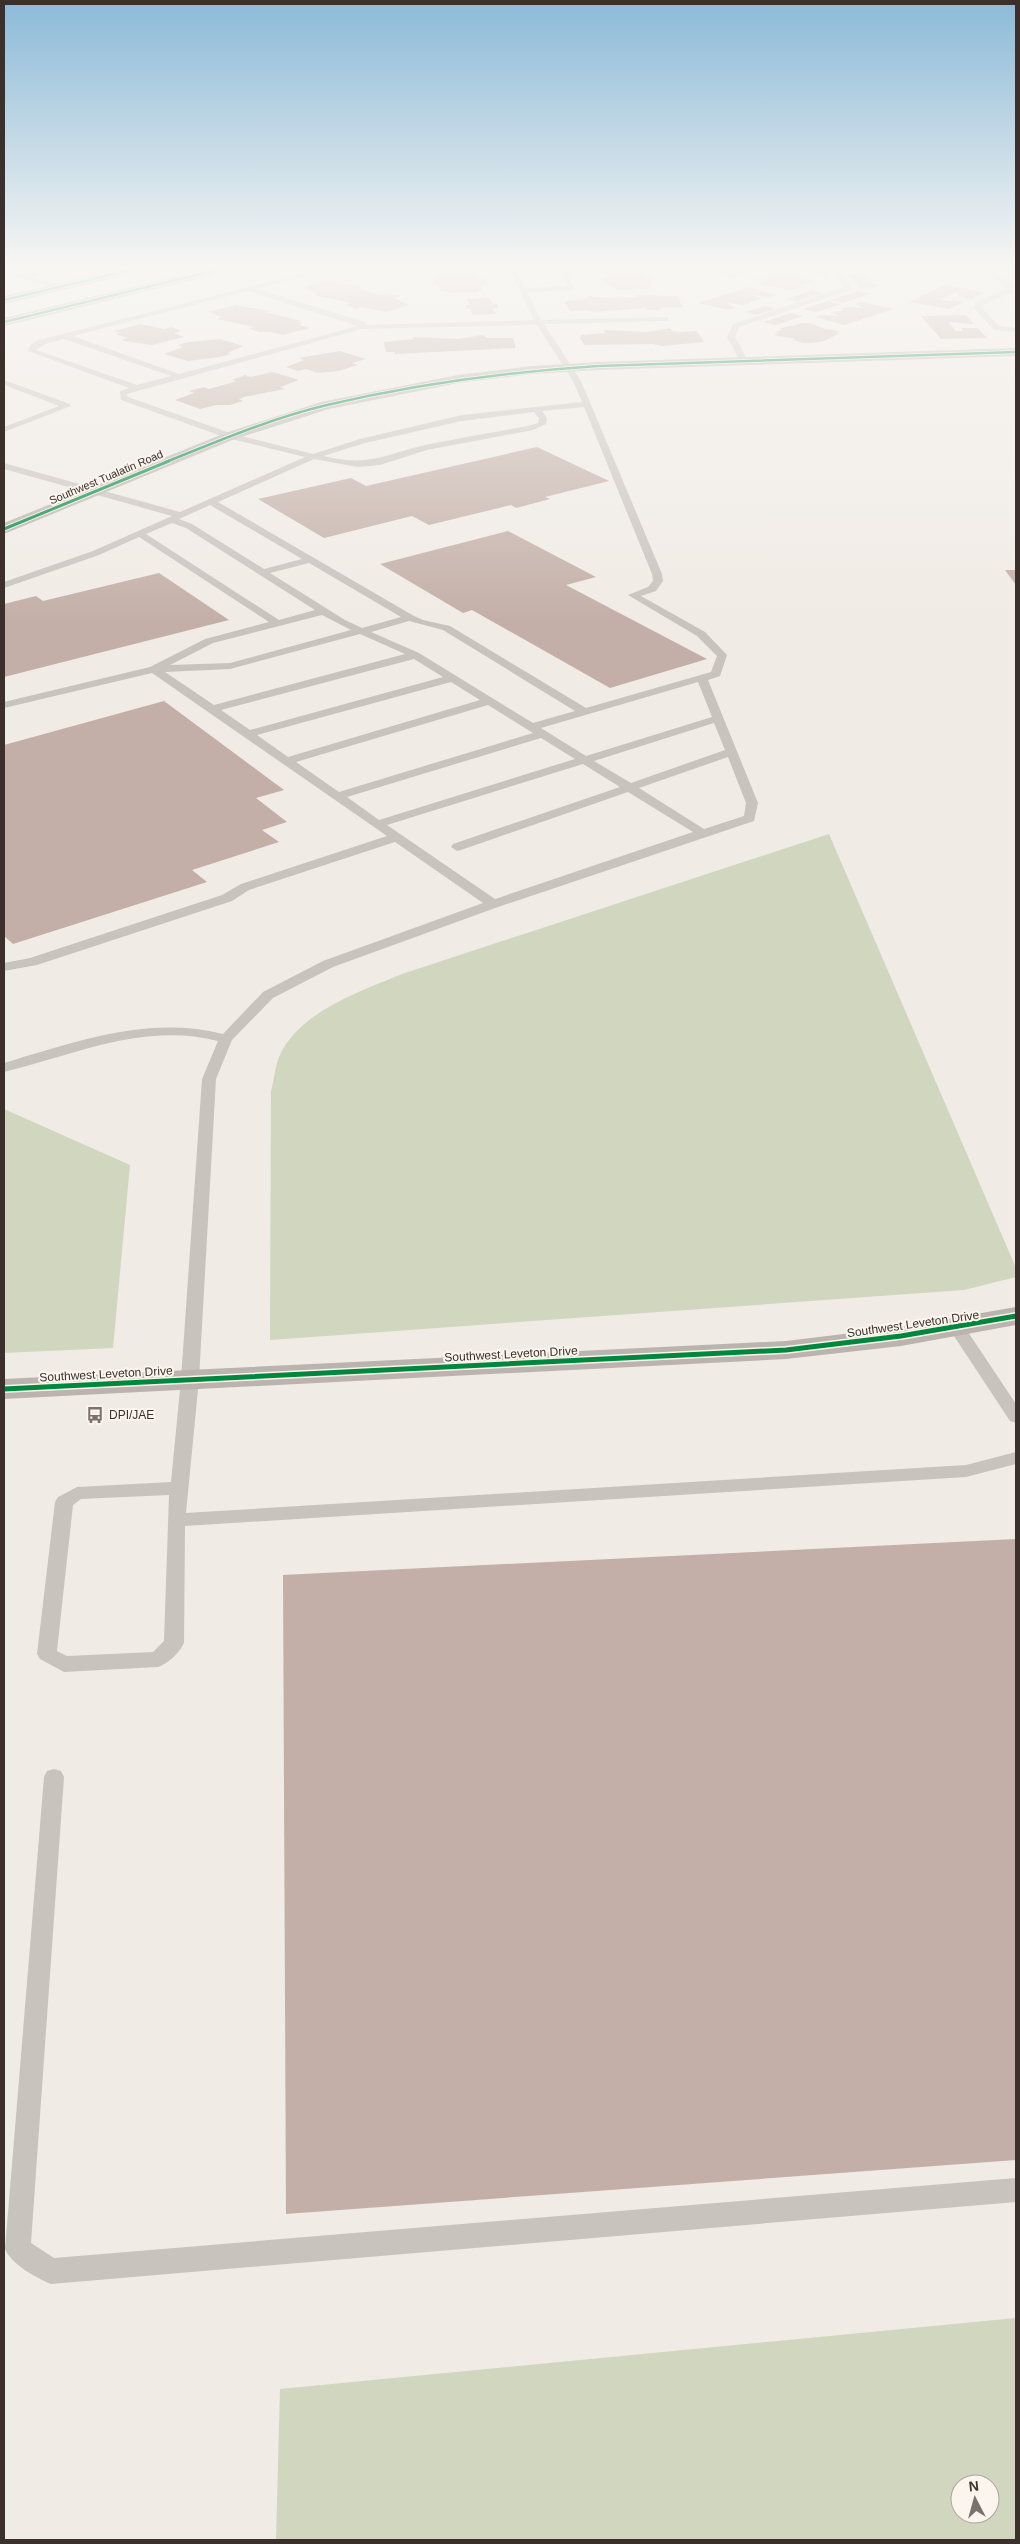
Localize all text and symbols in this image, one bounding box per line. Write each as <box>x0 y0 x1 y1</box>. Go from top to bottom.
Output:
street label: Southwest Tualatin Road <box>47 448 165 506</box>
street label: Southwest Leveton Drive <box>846 1308 980 1340</box>
street label: Southwest Leveton Drive <box>444 1344 578 1364</box>
street label: Southwest Leveton Drive <box>39 1364 173 1384</box>
bus stop icon: DPI/JAE <box>85 1405 105 1425</box>
place label: DPI/JAE <box>109 1408 154 1422</box>
north arrow <box>950 2474 1000 2524</box>
text: N <box>968 2478 980 2495</box>

